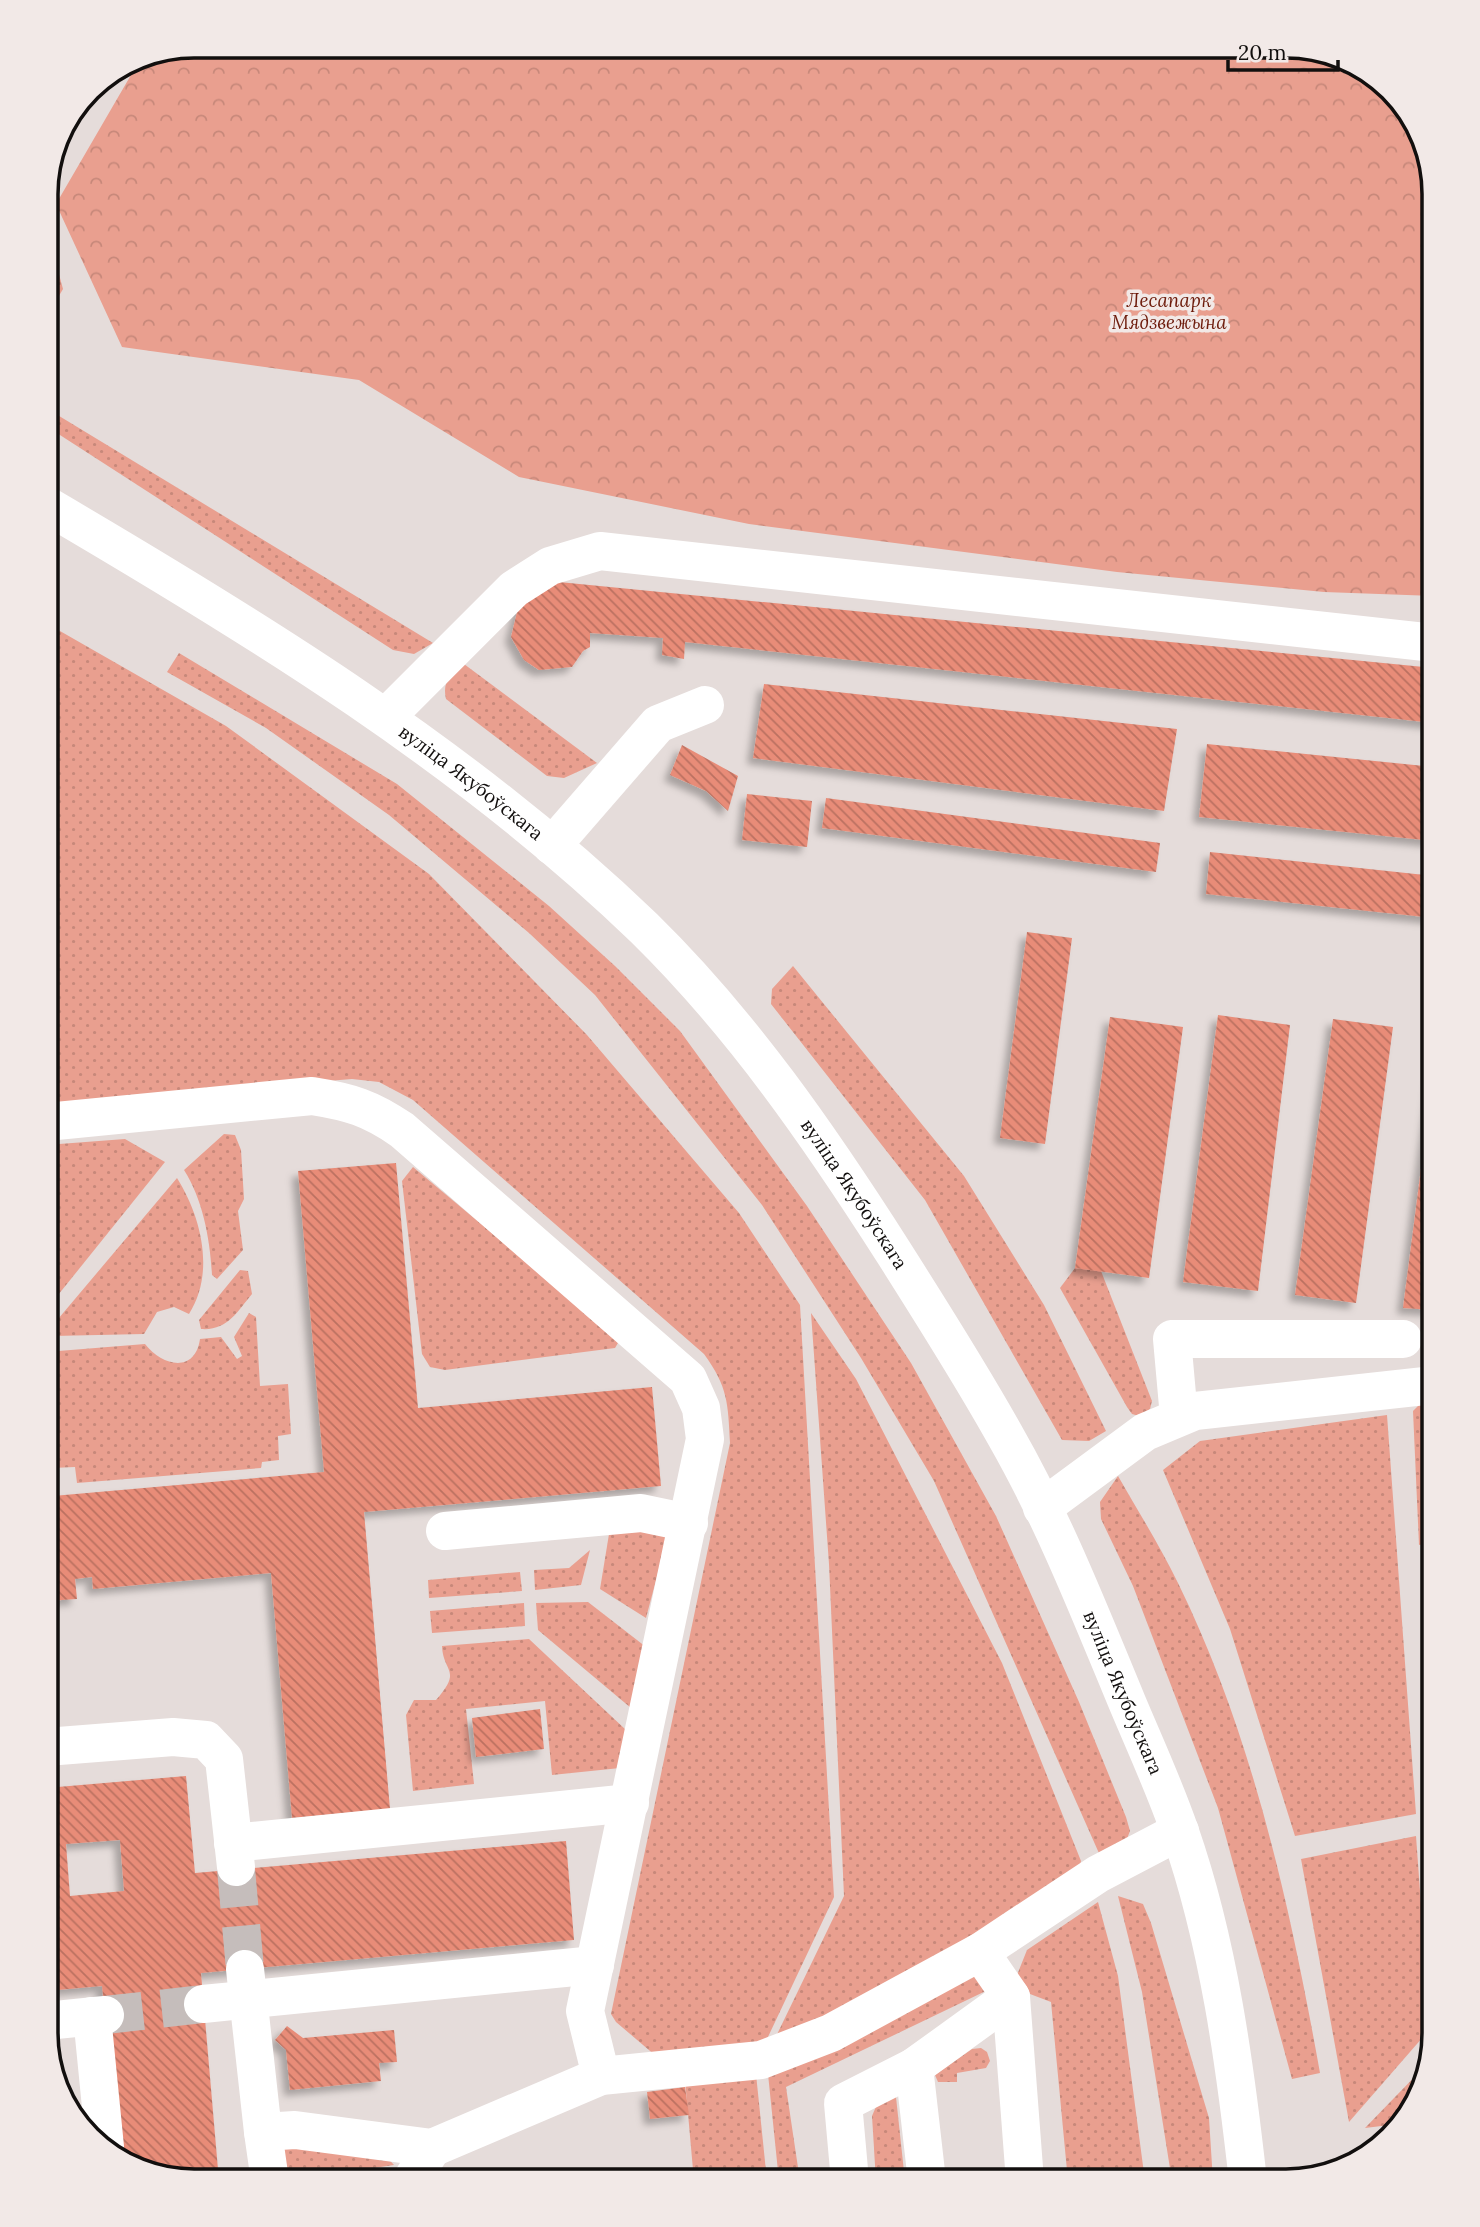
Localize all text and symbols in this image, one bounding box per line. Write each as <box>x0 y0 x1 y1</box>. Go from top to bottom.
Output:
scale bar <box>1228 28 1338 72</box>
text: 20 m <box>1238 39 1287 66</box>
park label: Лесапарк Мядзвежына <box>1111 288 1227 334</box>
street label: вуліца Якубоўскага <box>394 719 549 845</box>
street label: вуліца Якубоўскага <box>796 1114 913 1274</box>
street label: вуліца Якубоўскага <box>1078 1607 1169 1778</box>

